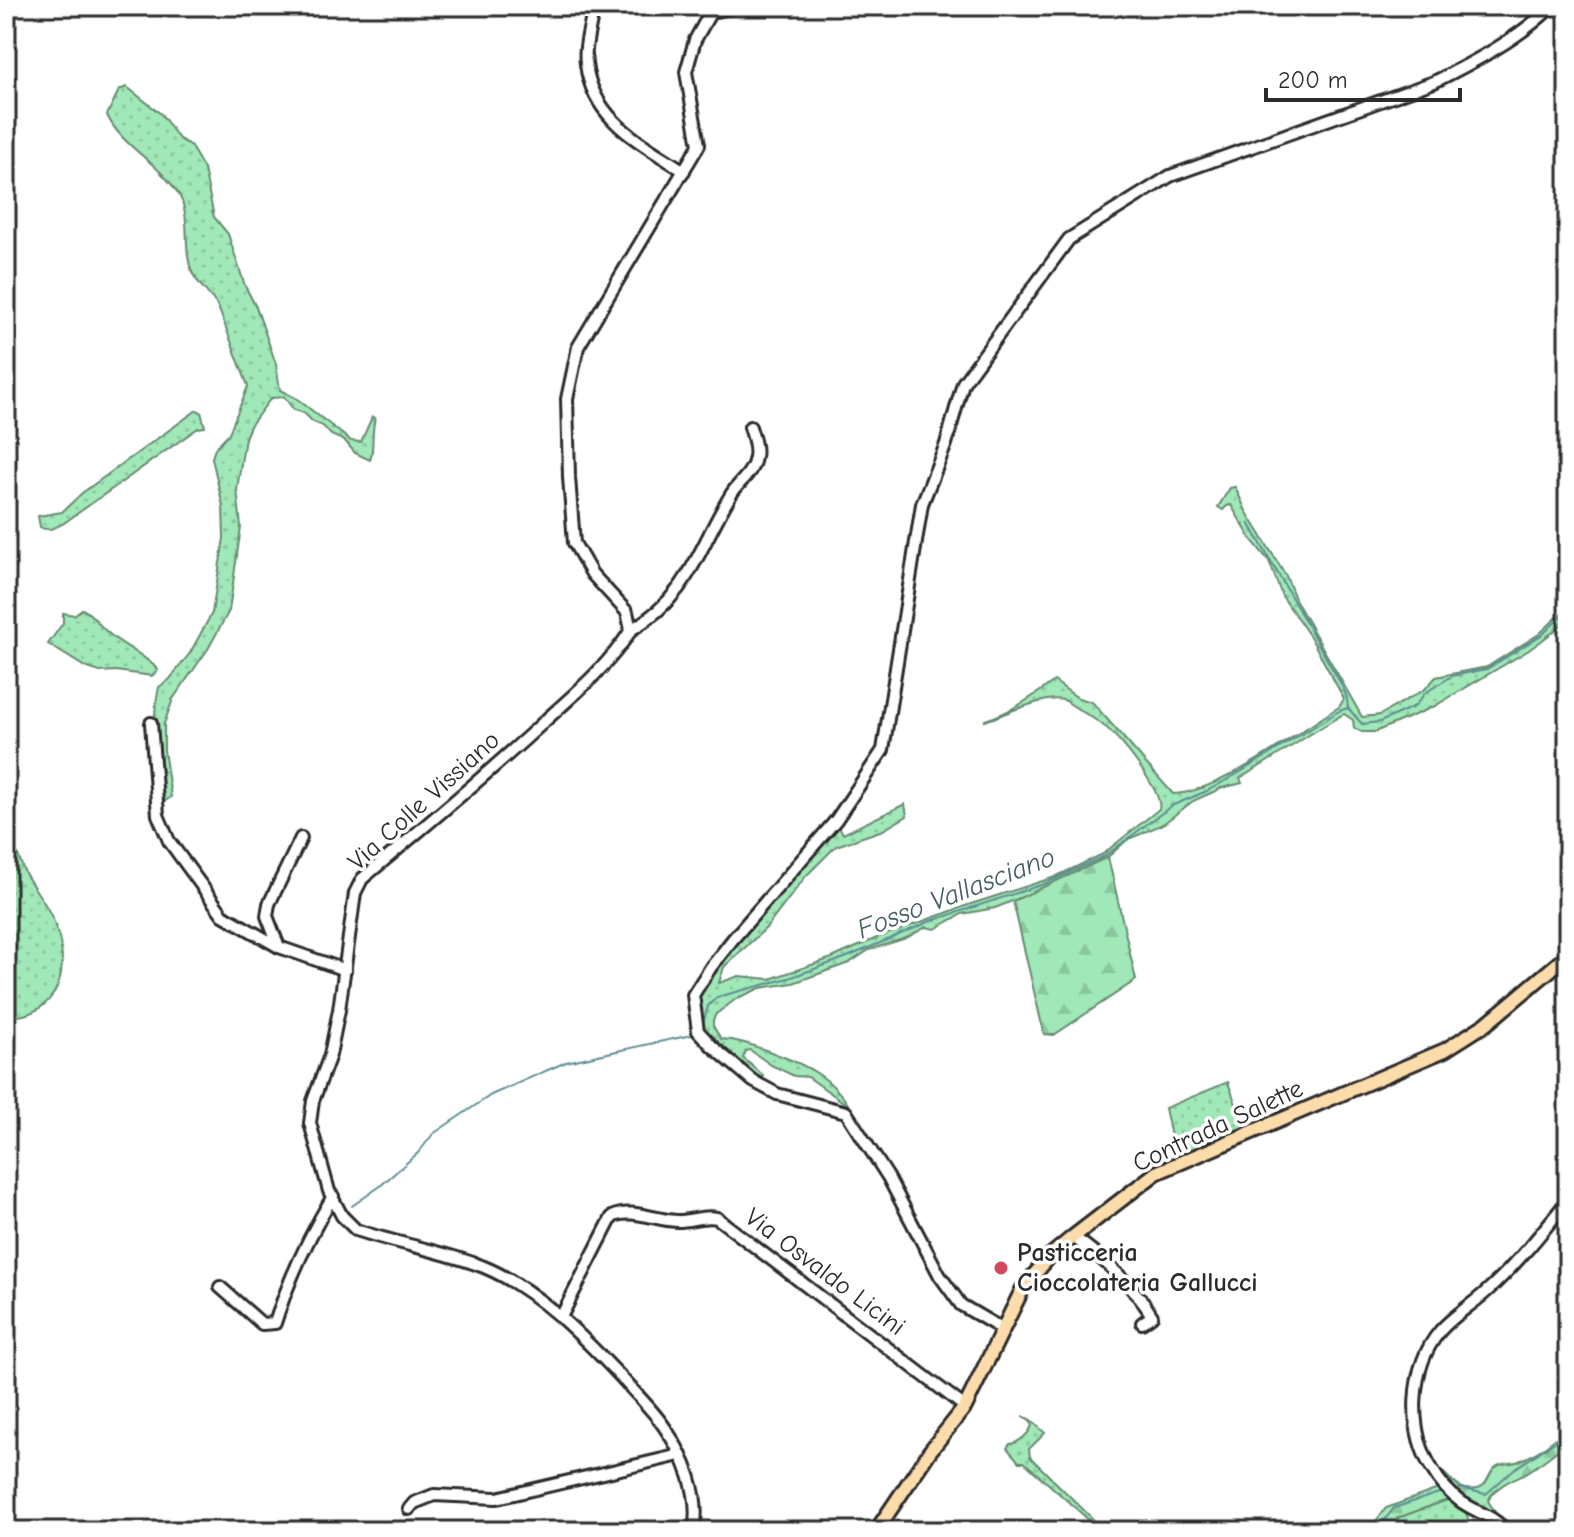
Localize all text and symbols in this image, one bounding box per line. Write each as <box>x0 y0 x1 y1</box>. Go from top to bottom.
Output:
scale bar <box>1266 52 1460 102</box>
text: 200 m <box>1278 66 1348 94</box>
street label: Via Colle Vissiano <box>342 725 506 877</box>
water label: Fosso Vallasciano <box>853 841 1059 945</box>
street label: Contrada Salette <box>1128 1073 1308 1179</box>
street label: Via Osvaldo Licini <box>739 1202 911 1342</box>
place label: Pasticceria Cioccolateria Gallucci <box>1017 1238 1258 1298</box>
marker: Pasticceria Cioccolateria Gallucci <box>992 1259 1010 1277</box>

